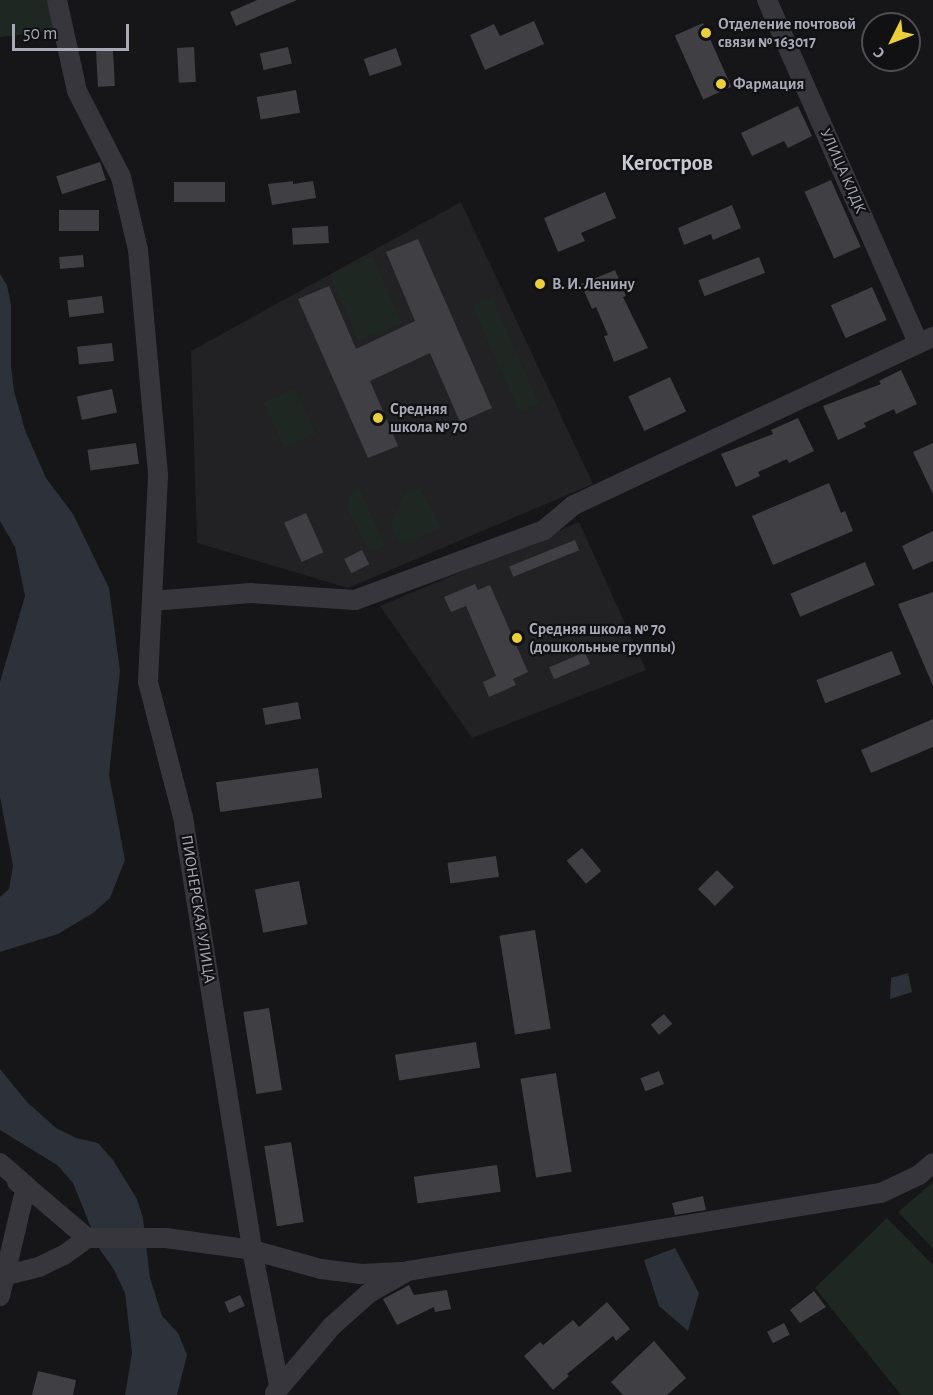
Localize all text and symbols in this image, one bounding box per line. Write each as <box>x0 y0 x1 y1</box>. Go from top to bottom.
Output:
scale bar <box>15 12 132 50</box>
north arrow <box>861 12 921 72</box>
place label: Отделение почтовой связи № 163017 <box>718 14 856 52</box>
text: 50 m <box>23 25 57 43</box>
marker: Отделение почтовой связи № 163017 <box>699 26 713 40</box>
text: С <box>870 44 888 61</box>
place label: Фармация <box>733 74 804 94</box>
marker: Фармация <box>714 77 728 91</box>
street label: УЛИЦА КЛДК <box>816 126 870 216</box>
district label: Кегостров <box>621 151 713 177</box>
place label: В. И. Ленину <box>552 274 635 294</box>
marker: В. И. Ленину <box>533 277 547 291</box>
place label: Средняя школа № 70 <box>390 399 467 437</box>
marker: Средняя школа № 70 <box>371 411 385 425</box>
place label: Средняя школа № 70 (дошкольные группы) <box>529 619 676 657</box>
marker: Средняя школа № 70 (дошкольные группы) <box>510 631 524 645</box>
street label: ПИОНЕРСКАЯ УЛИЦА <box>177 833 219 985</box>

